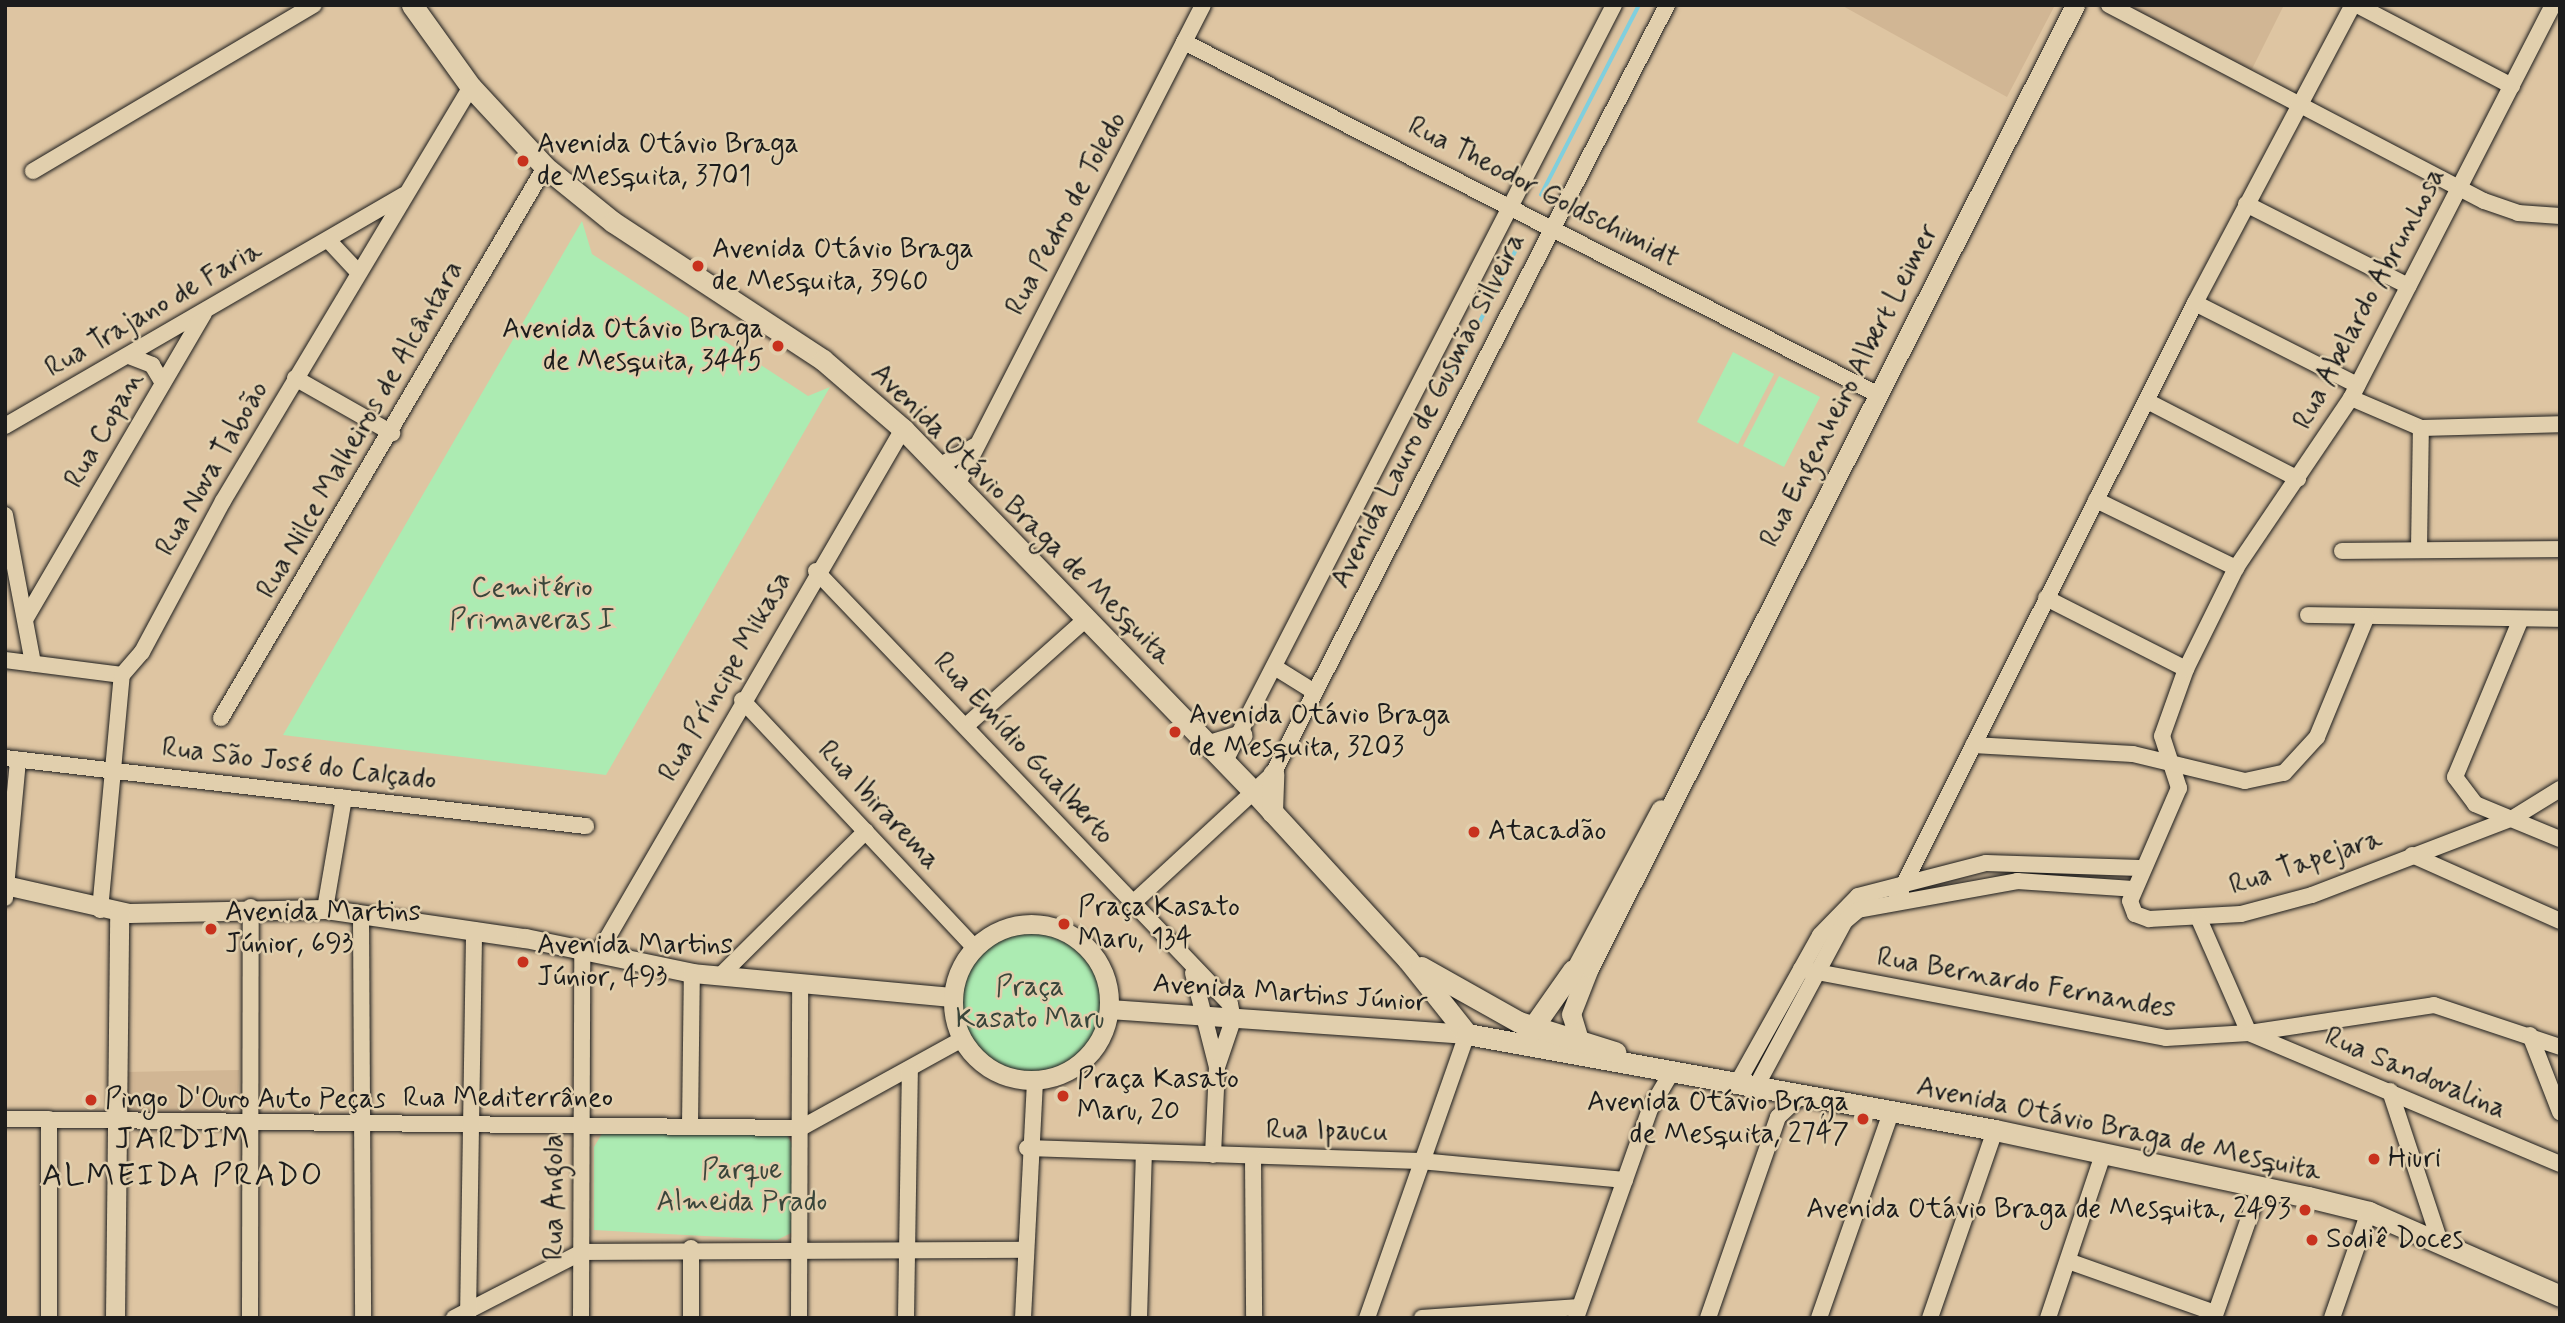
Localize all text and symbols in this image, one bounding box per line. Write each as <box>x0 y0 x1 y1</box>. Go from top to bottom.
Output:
street label: Rua Pedro de Toledo <box>999 106 1135 322</box>
street label: Rua Theodor Goldschimidt <box>1400 109 1686 277</box>
place label: Avenida Otávio Braga de Mesquita, 3701 <box>537 128 797 194</box>
marker: Avenida Otávio Braga de Mesquita, 3701 <box>515 153 531 169</box>
street label: Rua Abelardo Abrunhosa <box>2288 164 2452 434</box>
street label: Rua Engenheiro Albert Leimer <box>1754 219 1946 553</box>
street label: Avenida Lauro de Gusmão Silveira <box>1323 225 1535 597</box>
place label: Avenida Otávio Braga de Mesquita, 3960 <box>712 233 972 299</box>
street label: Rua Trajano de Faria <box>42 235 266 385</box>
street label: Rua Nilce Malheiros de Alcântara <box>251 256 471 604</box>
marker: Avenida Otávio Braga de Mesquita, 3960 <box>690 258 706 274</box>
place label: Avenida Otávio Braga de Mesquita, 3445 <box>504 313 764 379</box>
marker: Avenida Otávio Braga de Mesquita, 3445 <box>770 338 786 354</box>
street label: Avenida Otávio Braga de Mesquita <box>862 356 1180 674</box>
street label: Rua Copan <box>58 366 152 494</box>
street label: Rua Nova Taboão <box>150 377 276 561</box>
street label: Rua Príncipe Mikasa <box>652 565 800 789</box>
park label: Cemitério Primaveras I <box>450 572 614 638</box>
street label: Rua Emídio Gualberto <box>927 647 1119 851</box>
place label: Avenida Otávio Braga de Mesquita, 3203 <box>1189 699 1449 765</box>
marker: Avenida Otávio Braga de Mesquita, 3203 <box>1167 724 1183 740</box>
street label: Rua São José do Calçado <box>157 731 441 799</box>
street label: Rua Ibirarema <box>806 731 950 881</box>
place label: Atacadão <box>1488 815 1606 849</box>
street label: Rua Tapejara <box>2228 823 2384 903</box>
marker: Atacadão <box>1466 824 1482 840</box>
place label: Praça Kasato Maru, 134 <box>1078 891 1236 957</box>
place label: Avenida Martins Júnior, 693 <box>225 896 422 962</box>
marker: Praça Kasato Maru, 134 <box>1056 916 1072 932</box>
marker: Avenida Martins Júnior, 693 <box>203 921 219 937</box>
place label: Avenida Martins Júnior, 493 <box>537 929 734 995</box>
street label: Rua Bernardo Fernandes <box>1877 942 2175 1026</box>
marker: Avenida Martins Júnior, 493 <box>515 954 531 970</box>
street label: Avenida Martins Júnior <box>1151 968 1429 1020</box>
park label: Praça Kasato Maru <box>955 971 1105 1037</box>
street label: Rua Sandovalina <box>2320 1021 2510 1127</box>
place label: Praça Kasato Maru, 20 <box>1077 1063 1235 1129</box>
street label: Avenida Otávio Braga de Mesquita <box>1912 1070 2326 1190</box>
street label: Rua Mediterrâneo <box>403 1082 613 1116</box>
place label: Pingo D'Ouro Auto Peças <box>105 1083 385 1117</box>
place label: Avenida Otávio Braga de Mesquita, 2747 <box>1589 1086 1849 1152</box>
marker: Praça Kasato Maru, 20 <box>1055 1088 1071 1104</box>
marker: Pingo D'Ouro Auto Peças <box>83 1092 99 1108</box>
marker: Avenida Otávio Braga de Mesquita, 2747 <box>1855 1111 1871 1127</box>
street label: Rua Ipaucu <box>1262 1114 1392 1150</box>
district label: JARDIM ALMEIDA PRADO <box>43 1121 323 1196</box>
street label: Rua Angola <box>538 1132 572 1262</box>
place label: Hiuri <box>2388 1142 2441 1176</box>
marker: Hiuri <box>2366 1151 2382 1167</box>
park label: Parque Almeida Prado <box>655 1154 829 1220</box>
place label: Avenida Otávio Braga de Mesquita, 2493 <box>1803 1193 2291 1227</box>
marker: Avenida Otávio Braga de Mesquita, 2493 <box>2297 1202 2313 1218</box>
place label: Sodiê Doces <box>2326 1223 2464 1257</box>
marker: Sodiê Doces <box>2304 1232 2320 1248</box>

